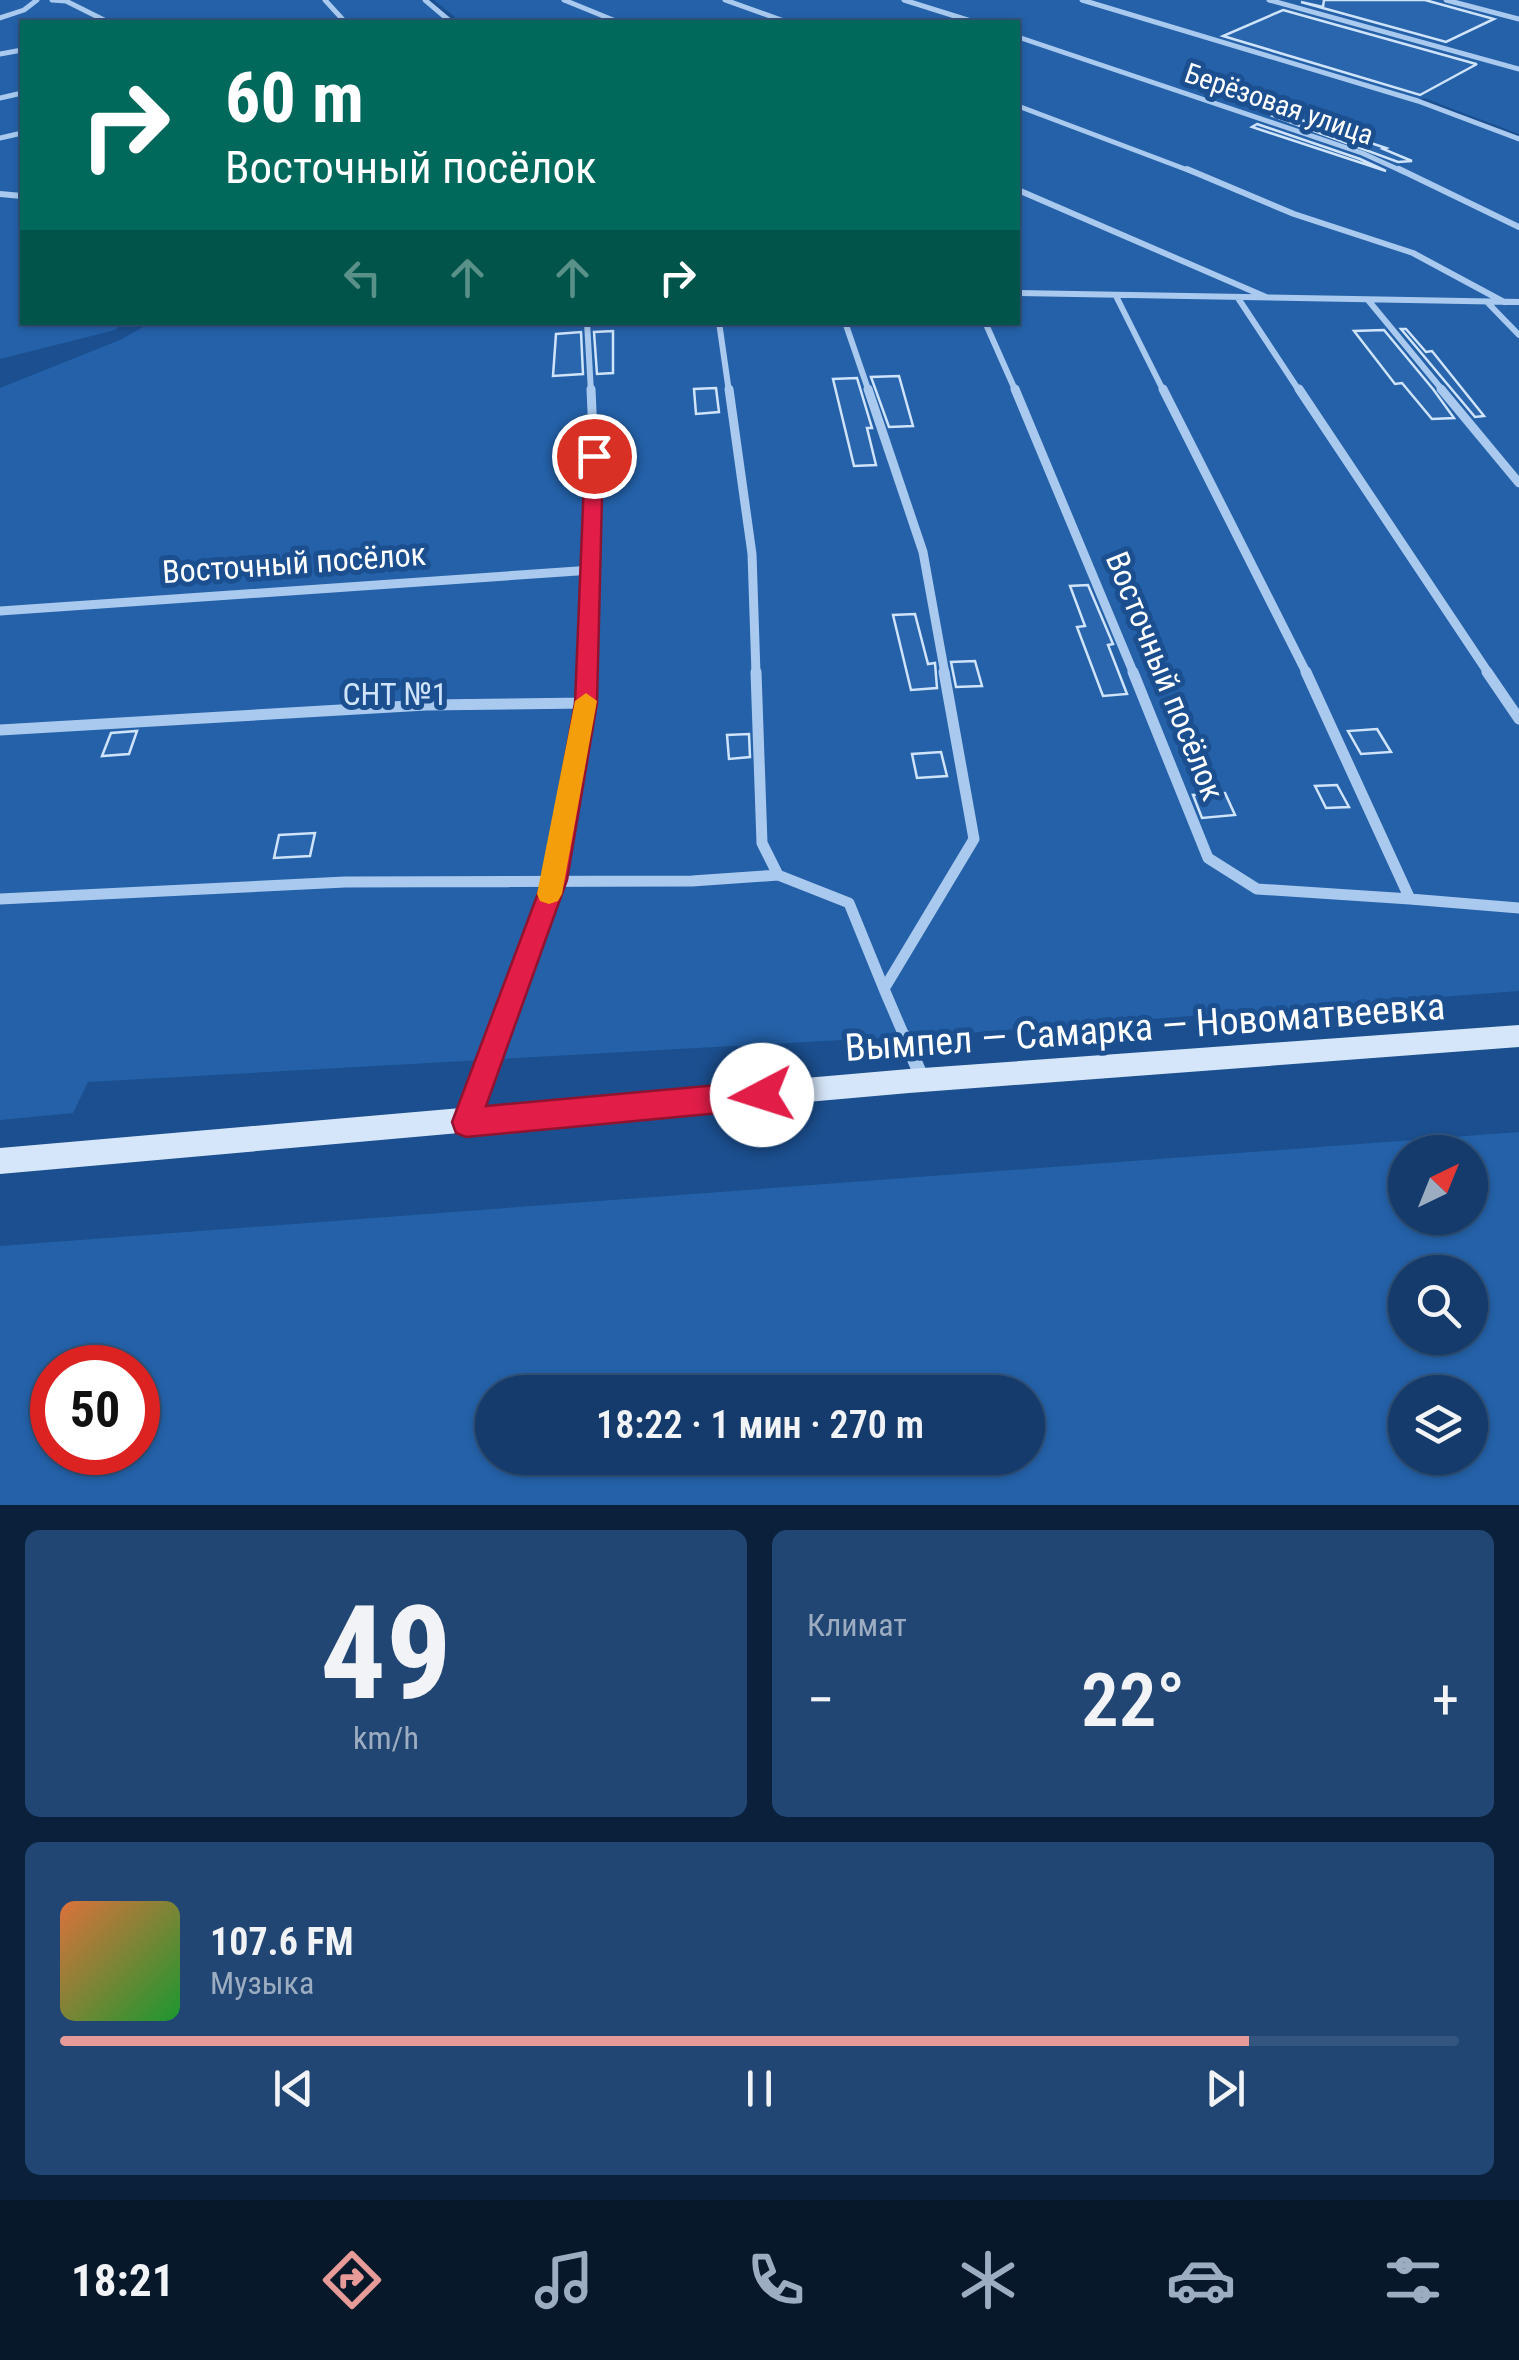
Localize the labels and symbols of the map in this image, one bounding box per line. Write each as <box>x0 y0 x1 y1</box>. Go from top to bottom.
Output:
street label: Берёзовая улица <box>1180 56 1378 152</box>
pin <box>552 414 637 499</box>
street label: Восточный посёлок <box>161 535 427 591</box>
street label: Восточный посёлок <box>1098 546 1232 806</box>
park label: СНТ №1 <box>342 675 448 713</box>
street label: Вымпел — Самарка — Новоматвеевка <box>843 984 1447 1070</box>
position arrow <box>710 1043 814 1147</box>
north arrow <box>1388 1135 1488 1235</box>
speed limit sign: 50 <box>30 1345 160 1475</box>

